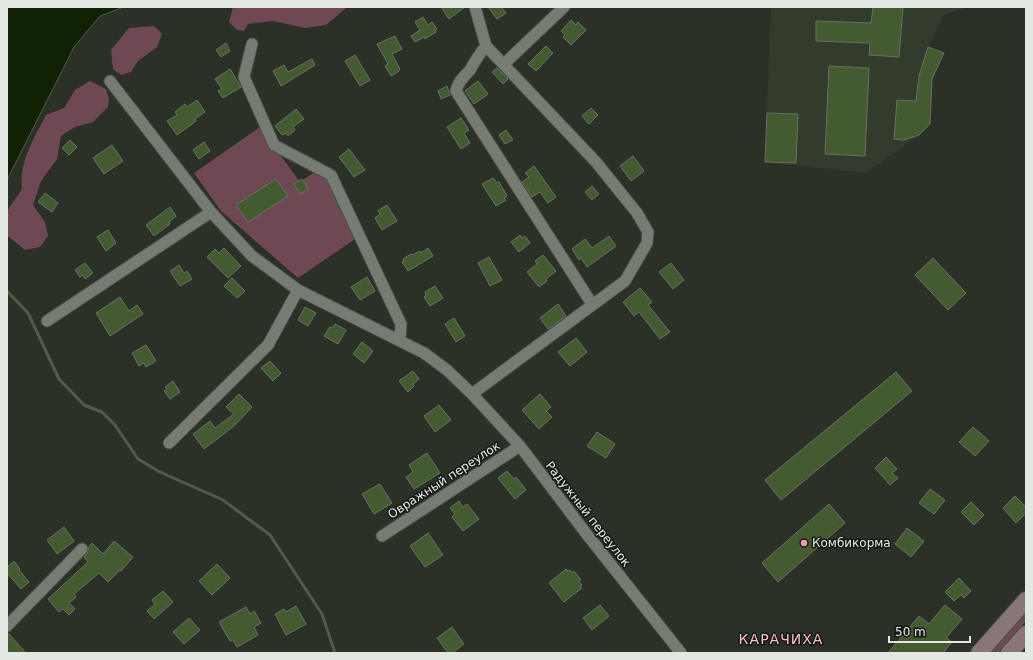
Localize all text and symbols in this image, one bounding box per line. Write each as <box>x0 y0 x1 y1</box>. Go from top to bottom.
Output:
street label: Овражный переулок <box>385 439 503 521</box>
street label: Радужный переулок <box>543 459 633 569</box>
place label: Комбикорма <box>812 536 891 550</box>
marker: Комбикорма <box>799 538 809 548</box>
scale bar <box>889 618 970 644</box>
text: 50 m <box>895 625 926 639</box>
district label: КАРАЧИХА <box>739 631 823 647</box>

